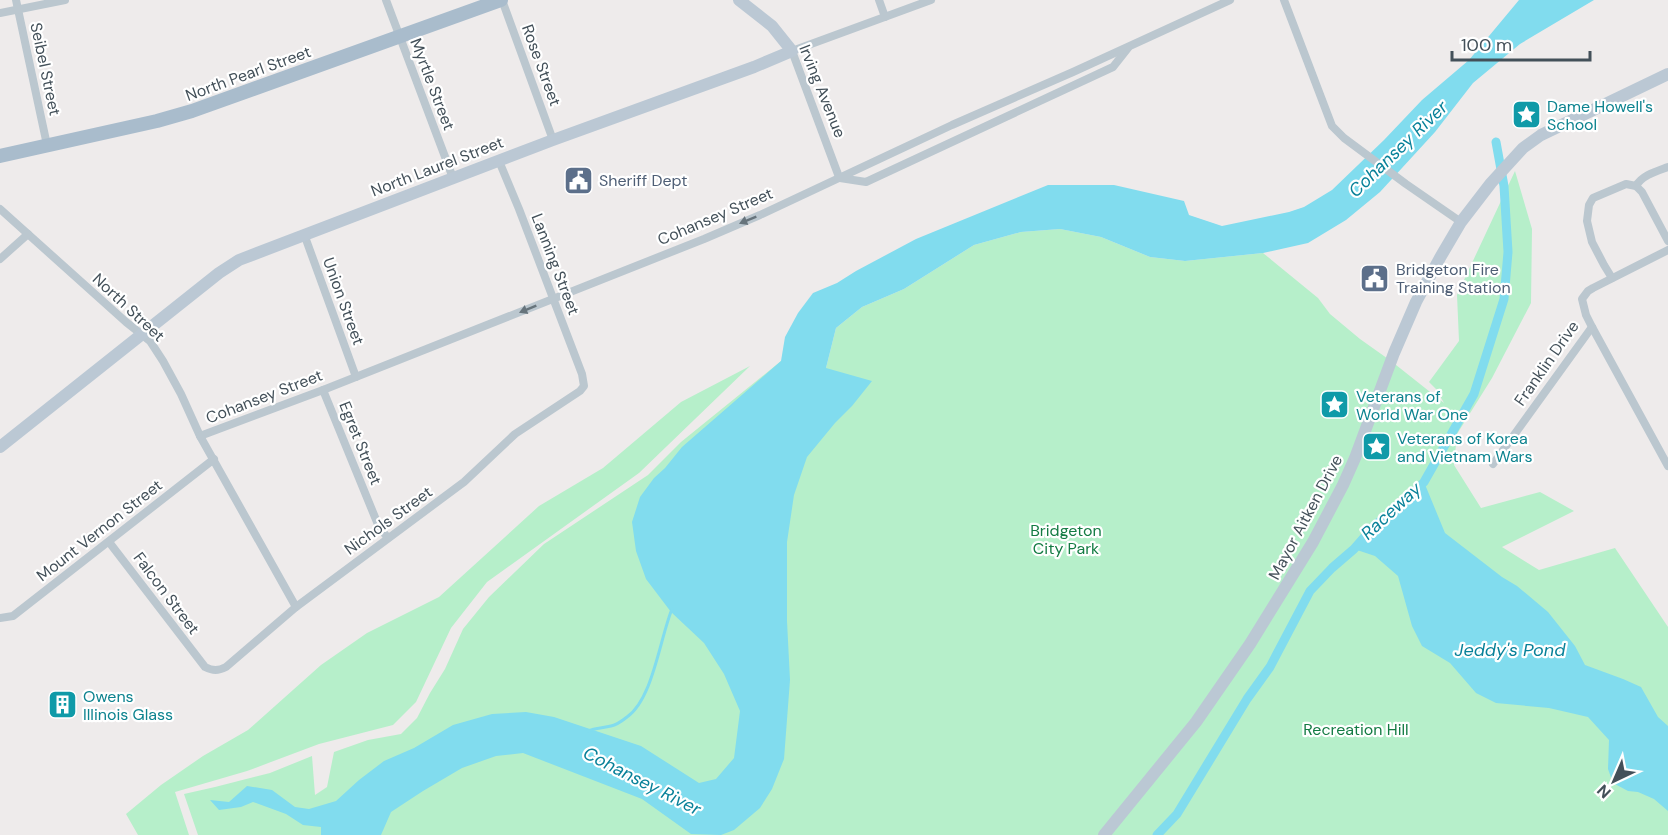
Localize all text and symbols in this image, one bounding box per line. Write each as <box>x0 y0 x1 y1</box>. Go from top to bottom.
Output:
street label: Seibel Street <box>25 21 66 117</box>
street label: Rose Street <box>517 22 566 109</box>
scale bar <box>1452 24 1590 62</box>
text: 100 m <box>1461 33 1512 57</box>
street label: Myrtle Street <box>405 35 460 133</box>
street label: North Pearl Street <box>183 41 314 106</box>
street label: Irving Avenue <box>794 42 851 141</box>
water label: Cohansey River <box>1343 95 1454 203</box>
place label: Dame Howell's School <box>1547 96 1653 135</box>
place icon: Dame Howell's School <box>1510 99 1542 131</box>
street label: North Laurel Street <box>368 132 506 201</box>
public building icon: Sheriff Dept <box>562 164 594 196</box>
place label: Sheriff Dept <box>599 170 688 191</box>
street label: Cohansey Street <box>654 183 776 250</box>
street label: Lanning Street <box>527 210 585 318</box>
one-way arrow <box>739 216 757 225</box>
street label: Union Street <box>318 254 369 348</box>
place label: Bridgeton Fire Training Station <box>1396 259 1511 298</box>
public building icon: Bridgeton Fire Training Station <box>1359 262 1391 294</box>
street label: North Street <box>88 268 169 346</box>
one-way arrow <box>519 304 537 314</box>
street label: Franklin Drive <box>1509 317 1583 410</box>
street label: Cohansey Street <box>203 365 326 428</box>
place label: Veterans of World War One <box>1356 386 1468 425</box>
place icon: Veterans of World War One <box>1319 389 1351 421</box>
street label: Egret Street <box>334 398 387 488</box>
place label: Veterans of Korea and Vietnam Wars <box>1397 428 1533 467</box>
place icon: Veterans of Korea and Vietnam Wars <box>1360 431 1392 463</box>
street label: Mayor Aitken Drive <box>1264 451 1347 583</box>
street label: Mount Vernon Street <box>32 475 166 586</box>
water label: Raceway <box>1356 476 1427 545</box>
street label: Nichols Street <box>340 481 437 559</box>
park label: Bridgeton City Park <box>1030 520 1102 559</box>
street label: Falcon Street <box>129 548 204 639</box>
water label: Jeddy's Pond <box>1455 638 1566 662</box>
place label: Owens Illinois Glass <box>83 686 173 725</box>
building icon: Owens Illinois Glass <box>46 689 78 721</box>
park label: Recreation Hill <box>1303 719 1409 740</box>
water label: Cohansey River <box>579 741 706 822</box>
north arrow <box>1584 751 1644 811</box>
text: N <box>1592 780 1615 803</box>

